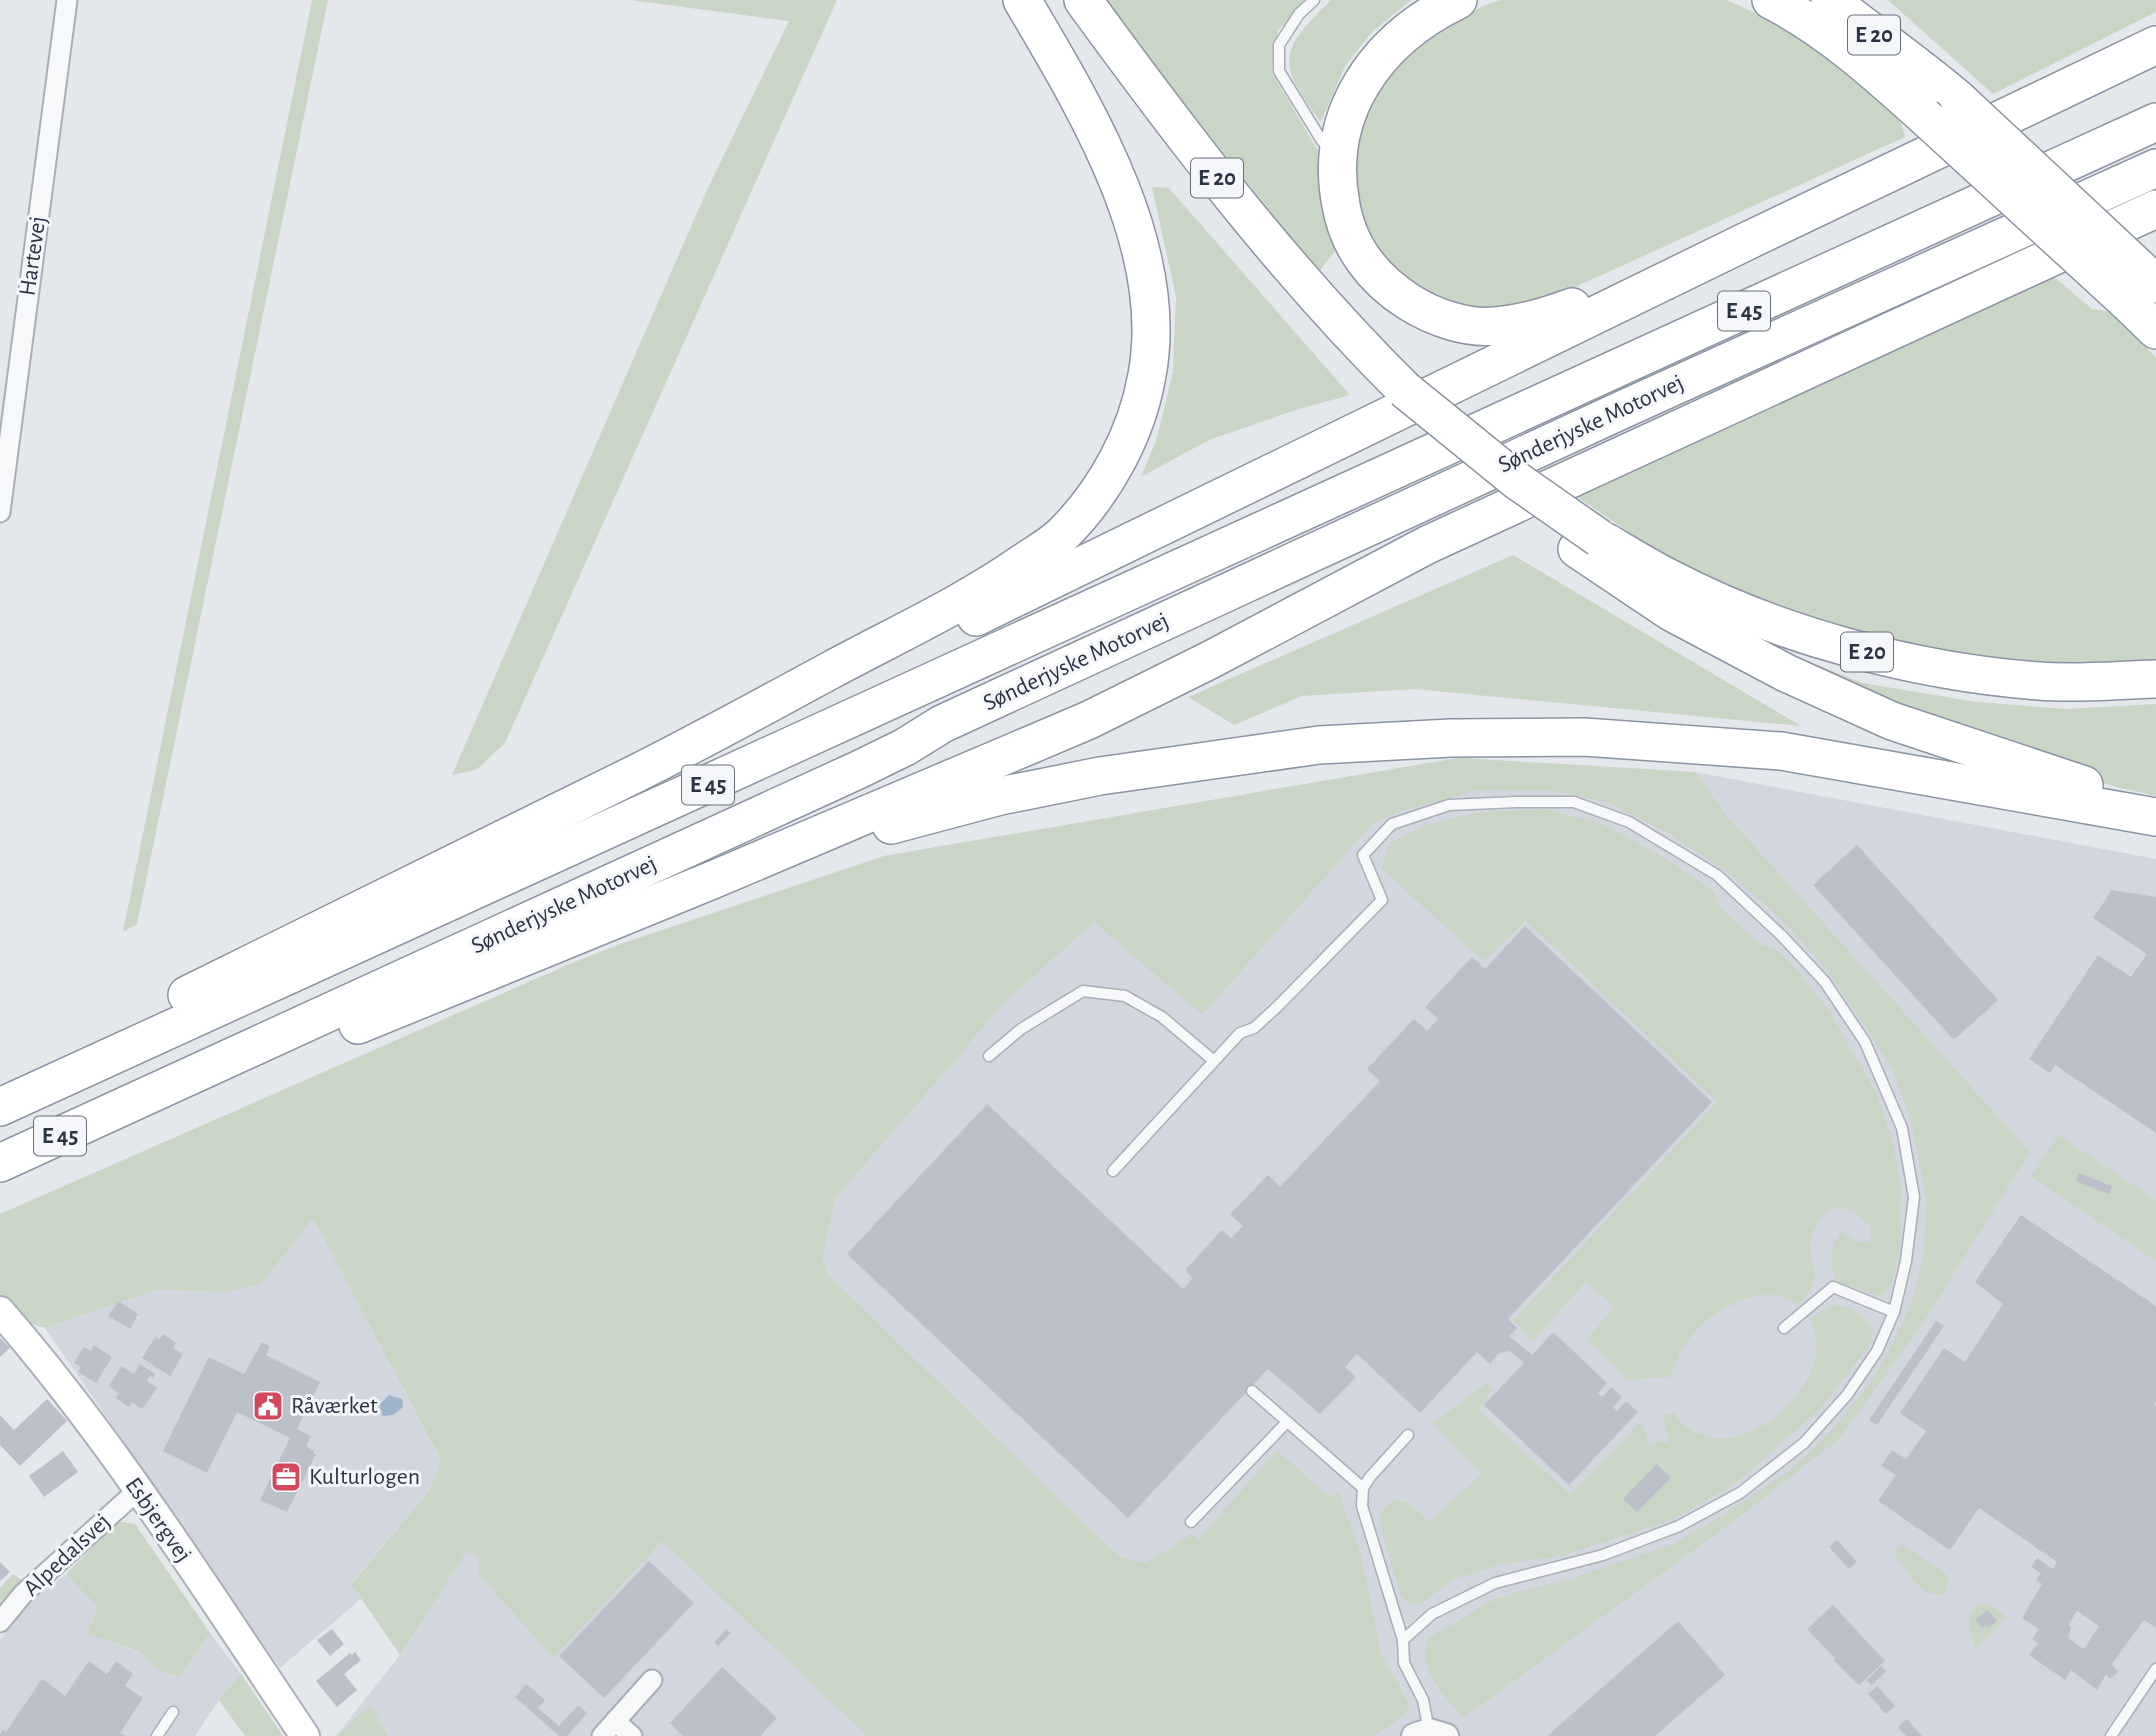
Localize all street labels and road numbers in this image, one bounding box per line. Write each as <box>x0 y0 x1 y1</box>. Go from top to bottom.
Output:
road number: E 20 <box>1848 16 1900 54</box>
road number: E 20 <box>1191 158 1243 197</box>
street label: Hartevej <box>16 215 50 297</box>
road number: E 45 <box>1718 292 1770 330</box>
street label: Sønderjyske Motorvej <box>1495 371 1687 477</box>
street label: Sønderjyske Motorvej <box>980 609 1172 715</box>
road number: E 20 <box>1841 632 1893 672</box>
road number: E 45 <box>682 765 734 804</box>
street label: Sønderjyske Motorvej <box>468 852 660 958</box>
road number: E 45 <box>34 1116 86 1156</box>
street label: Esbjergvej <box>120 1473 196 1567</box>
street label: Alpedalsvej <box>19 1509 115 1601</box>

